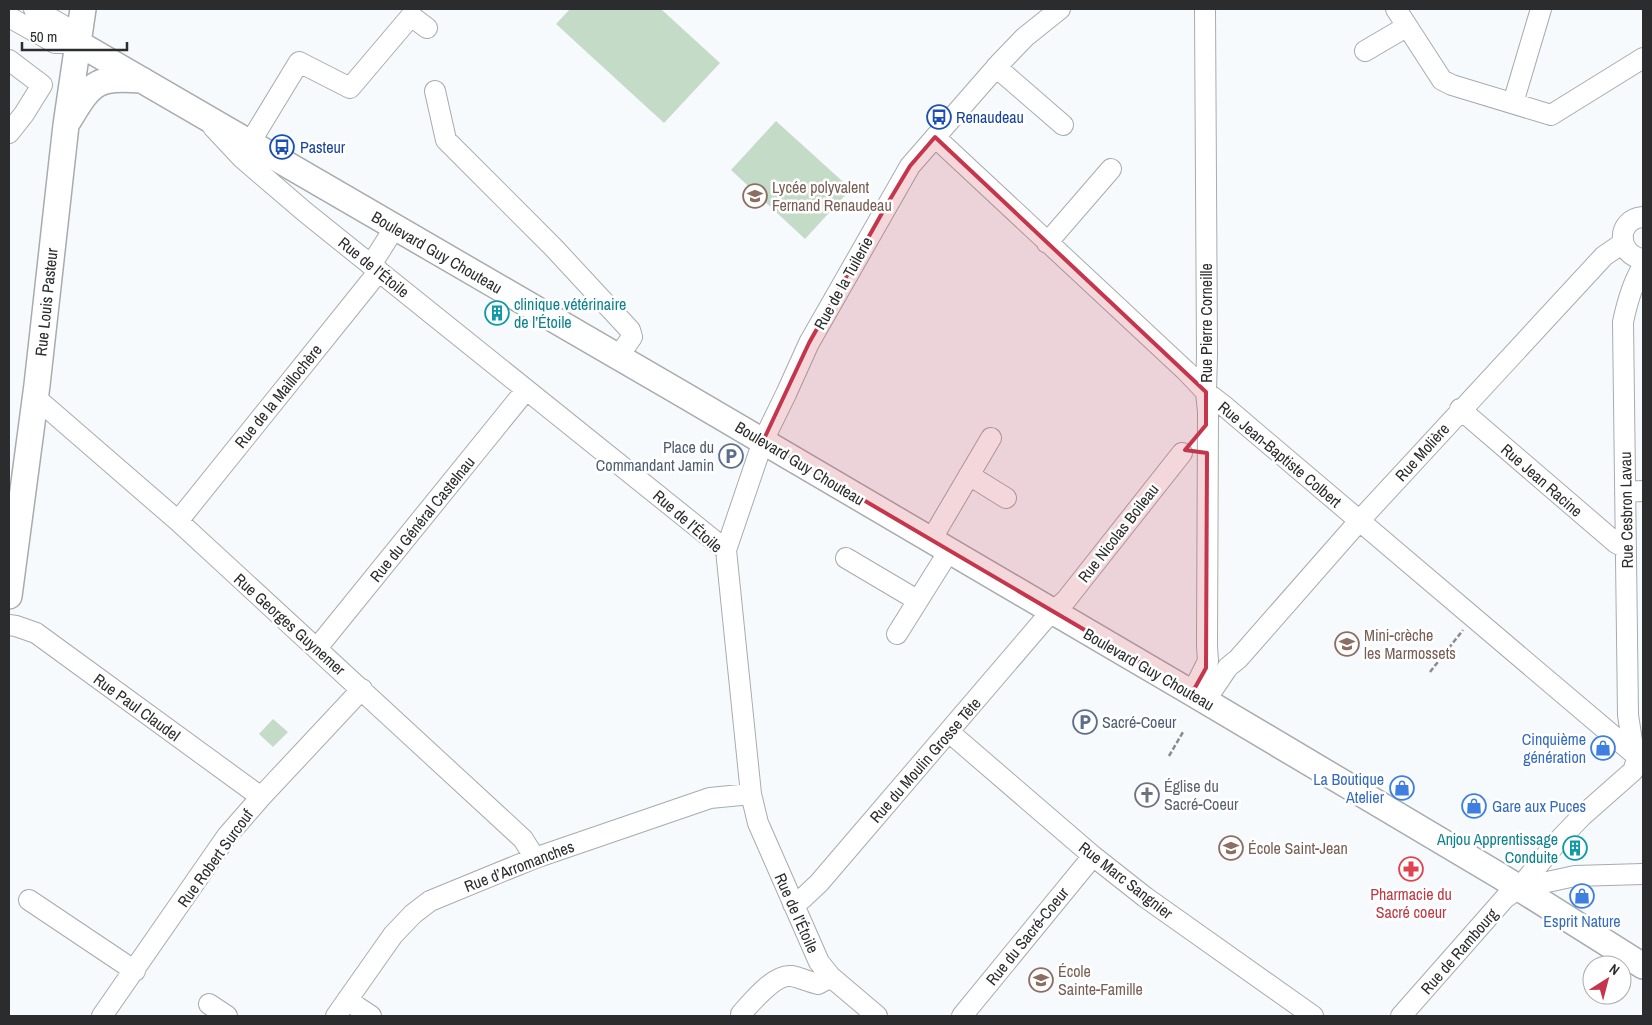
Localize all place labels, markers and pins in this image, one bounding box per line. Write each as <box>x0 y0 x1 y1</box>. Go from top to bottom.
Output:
bus stop icon: Renaudeau <box>926 104 952 130</box>
place label: Renaudeau <box>956 106 1024 128</box>
bus stop icon: Pasteur <box>269 134 295 160</box>
place label: Pasteur <box>300 136 346 158</box>
place label: Lycée polyvalent Fernand Renaudeau <box>772 176 892 216</box>
school or university icon: Lycée polyvalent Fernand Renaudeau <box>742 183 768 209</box>
place label: clinique vétérinaire de l’Étoile <box>514 293 626 333</box>
building icon: clinique vétérinaire de l’Étoile <box>484 300 510 326</box>
place label: Place du Commandant Jamin <box>596 436 714 476</box>
parking icon: Place du Commandant Jamin <box>718 443 744 469</box>
place label: Mini-crèche les Marmossets <box>1364 624 1456 664</box>
school or university icon: Mini-crèche les Marmossets <box>1334 631 1360 657</box>
parking icon: Sacré-Coeur <box>1072 709 1098 735</box>
place label: Sacré-Coeur <box>1102 711 1177 733</box>
place label: Cinquième génération <box>1522 728 1586 768</box>
shop icon: Cinquième génération <box>1590 735 1616 761</box>
place label: La Boutique Atelier <box>1313 768 1385 808</box>
place label: Église du Sacré-Coeur <box>1164 775 1239 815</box>
shop icon: La Boutique Atelier <box>1389 775 1415 801</box>
church icon: Église du Sacré-Coeur <box>1134 782 1160 808</box>
shop icon: Gare aux Puces <box>1461 793 1487 819</box>
place label: Gare aux Puces <box>1492 795 1586 817</box>
place label: Anjou Apprentissage Conduite <box>1436 828 1558 868</box>
school or university icon: École Saint-Jean <box>1218 835 1244 861</box>
building icon: Anjou Apprentissage Conduite <box>1562 835 1588 861</box>
place label: École Saint-Jean <box>1248 837 1348 859</box>
pharmacy icon: Pharmacie du Sacré coeur <box>1398 856 1424 882</box>
place label: Pharmacie du Sacré coeur <box>1370 883 1452 923</box>
shop icon: Esprit Nature <box>1569 883 1595 909</box>
place label: Esprit Nature <box>1543 910 1621 932</box>
place label: École Sainte-Famille <box>1058 960 1143 1000</box>
school or university icon: École Sainte-Famille <box>1028 967 1054 993</box>

